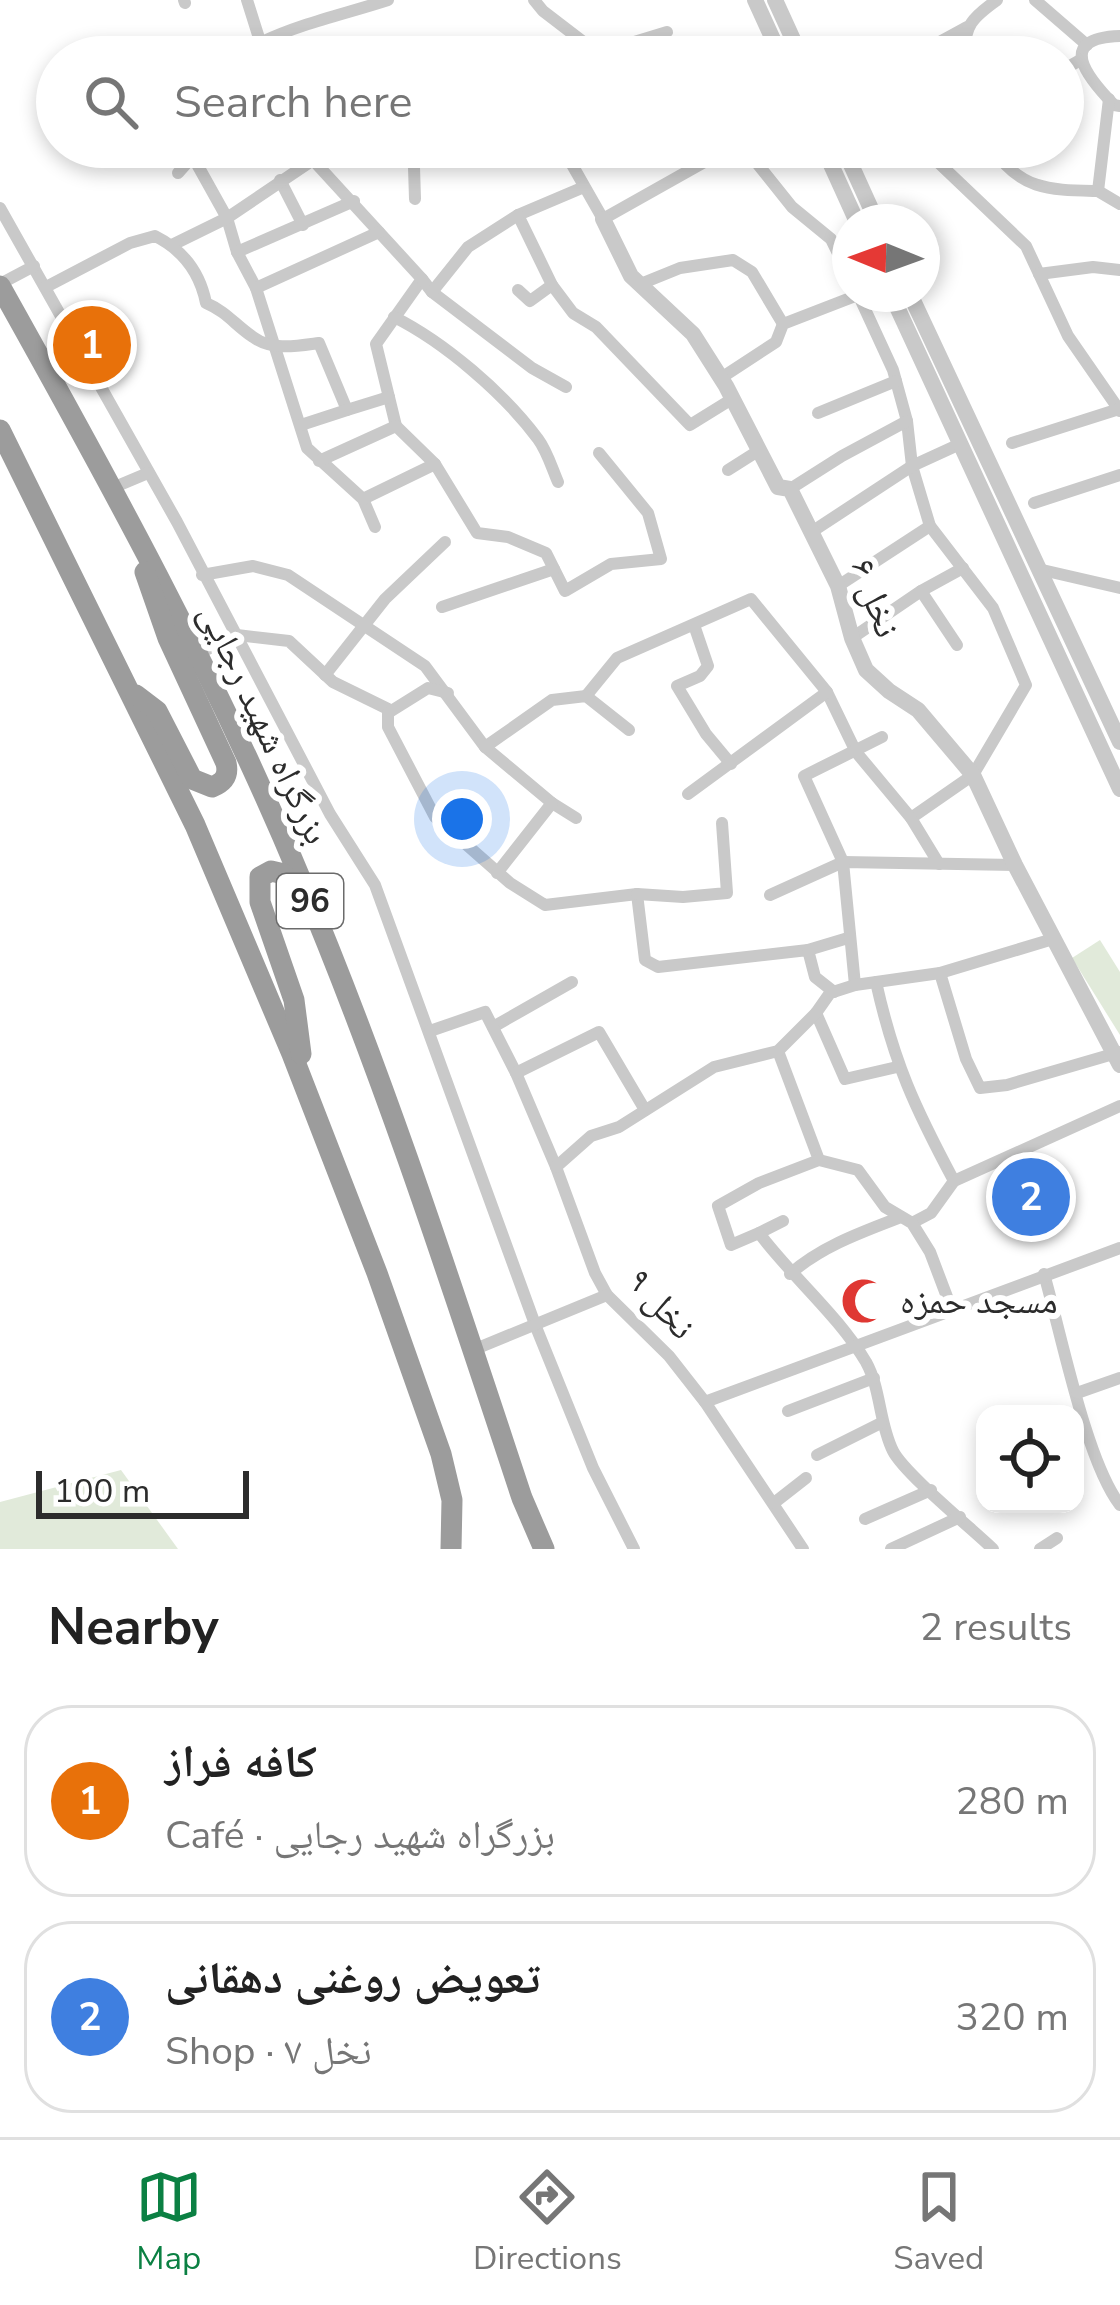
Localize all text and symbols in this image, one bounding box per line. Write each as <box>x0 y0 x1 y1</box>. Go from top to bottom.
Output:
search box <box>36 36 1084 168</box>
icon: search <box>78 69 144 135</box>
text: Search here <box>174 72 413 133</box>
north arrow <box>832 204 940 312</box>
pin: 1 <box>53 300 131 390</box>
street label: نخل ۶ <box>838 552 912 644</box>
street label: بزرگراه شهید رجایی <box>187 596 341 852</box>
your location <box>432 789 492 849</box>
road number: 96 <box>277 874 343 928</box>
pin: 2 <box>992 1152 1070 1242</box>
street label: نخل ۹ <box>616 1258 706 1350</box>
mosque icon: مسجد حمزه <box>839 1276 889 1326</box>
place label: مسجد حمزه <box>900 1277 1058 1326</box>
map controls <box>976 1405 1084 1513</box>
button: locate <box>976 1405 1084 1513</box>
scale bar <box>36 1465 249 1518</box>
text: 100 m <box>54 1469 150 1514</box>
text: Nearby <box>48 1592 219 1662</box>
text: 2 results <box>920 1601 1072 1654</box>
text: کافه فراز <box>165 1732 317 1793</box>
text: 1 <box>78 1775 102 1828</box>
text: 280 m <box>955 1775 1069 1828</box>
text: Café · بزرگراه شهید رجایی <box>165 1809 555 1862</box>
text: تعویض روغنی دهقانی <box>165 1948 540 2009</box>
text: 2 <box>78 1991 102 2044</box>
text: 320 m <box>955 1991 1069 2044</box>
text: Shop · نخل ۷ <box>165 2025 372 2078</box>
tab: Map <box>136 2164 202 2281</box>
tab: Directions <box>473 2164 622 2281</box>
tab: Saved <box>893 2164 984 2281</box>

